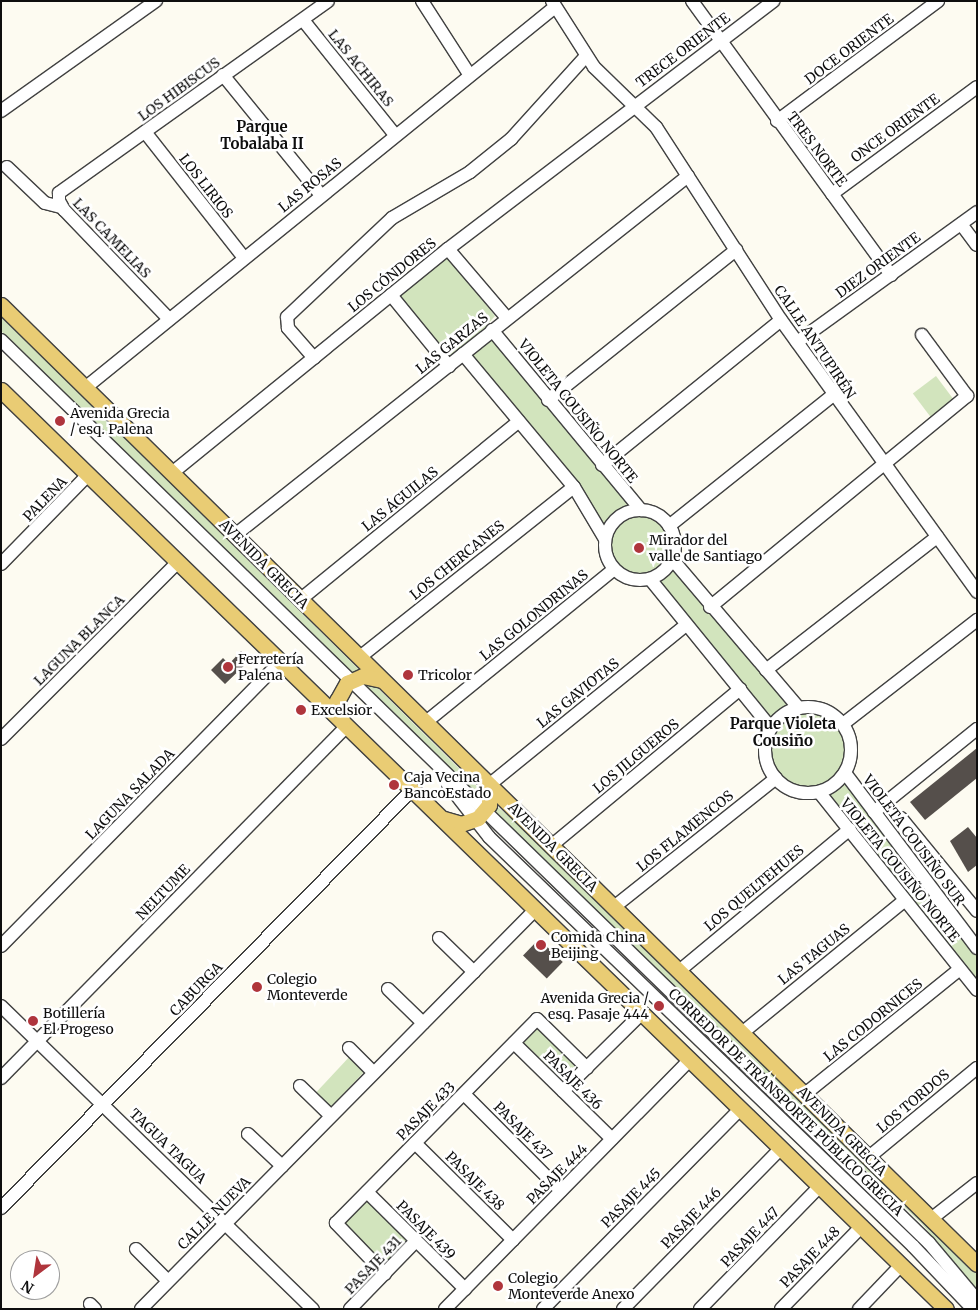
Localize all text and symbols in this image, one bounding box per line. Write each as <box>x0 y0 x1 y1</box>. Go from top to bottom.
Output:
street label: TRECE ORIENTE <box>633 9 733 91</box>
street label: DOCE ORIENTE <box>801 10 897 88</box>
street label: LAS ACHIRAS <box>325 26 397 110</box>
street label: LOS HIBISCUS <box>135 54 223 124</box>
street label: ONCE ORIENTE <box>847 90 943 166</box>
street label: TRES NORTE <box>784 108 850 190</box>
district label: Parque Tobalaba II <box>220 117 304 152</box>
street label: LOS LIRIOS <box>176 151 236 221</box>
street label: LAS ROSAS <box>275 154 345 216</box>
street label: LAS CAMELIAS <box>70 195 154 281</box>
street label: DIEZ ORIENTE <box>832 229 924 301</box>
street label: LOS CÓNDORES <box>345 234 439 316</box>
street label: CALLE ANTUPIRÉN <box>771 282 859 402</box>
street label: LAS GARZAS <box>413 309 491 377</box>
street label: VIOLETA COUSIÑO NORTE <box>515 336 641 486</box>
place label: Avenida Grecia / esq. Palena <box>70 405 170 438</box>
marker: Avenida Grecia / esq. Palena <box>54 415 66 427</box>
street label: LAS ÁGUILAS <box>359 463 441 535</box>
street label: PALENA <box>20 473 70 525</box>
street label: AVENIDA GRECIA <box>216 516 312 612</box>
street label: LOS CHERCANES <box>406 517 508 603</box>
place label: Mirador del valle de Santiago <box>649 532 762 564</box>
marker: Mirador del valle de Santiago <box>633 542 645 554</box>
street label: LAS GOLONDRINAS <box>477 566 591 664</box>
street label: LAGUNA BLANCA <box>30 591 128 689</box>
place label: Ferretería Palena <box>238 651 304 684</box>
street label: LAS GAVIOTAS <box>534 655 622 731</box>
marker: Ferretería Palena <box>222 661 234 673</box>
place label: Tricolor <box>418 667 472 683</box>
marker: Tricolor <box>402 669 414 681</box>
place label: Excelsior <box>311 702 372 718</box>
marker: Excelsior <box>295 704 307 716</box>
district label: Parque Violeta Cousiño <box>730 714 836 749</box>
street label: LOS JILGUEROS <box>590 715 682 797</box>
street label: LAGUNA SALADA <box>82 745 178 843</box>
place label: Caja Vecina BancoEstado <box>404 769 491 802</box>
street label: VIOLETA COUSIÑO SUR <box>859 771 969 909</box>
marker: Caja Vecina BancoEstado <box>388 779 400 791</box>
street label: LOS FLAMENCOS <box>633 787 737 875</box>
street label: VIOLETA COUSIÑO NORTE <box>837 795 963 945</box>
street label: AVENIDA GRECIA <box>505 799 601 895</box>
street label: LOS QUELTEHUES <box>701 842 807 934</box>
street label: NELTUME <box>133 861 193 923</box>
street label: LAS TAGUAS <box>775 920 853 988</box>
place label: Comida China Beijing <box>551 929 646 962</box>
marker: Comida China Beijing <box>535 939 547 951</box>
street label: CABURGA <box>166 959 226 1019</box>
place label: Colegio Monteverde <box>267 971 347 1004</box>
street label: LAS CODORNICES <box>820 975 926 1065</box>
marker: Colegio Monteverde <box>251 981 263 993</box>
street label: CORREDOR DE TRANSPORTE PÚBLICO GRECIA <box>665 985 907 1219</box>
place label: Avenida Grecia / esq. Pasaje 444 <box>540 990 649 1022</box>
marker: Avenida Grecia / esq. Pasaje 444 <box>653 1000 665 1012</box>
place label: Botillería El Progeso <box>43 1005 114 1038</box>
marker: Botillería El Progeso <box>27 1015 39 1027</box>
street label: PASAJE 436 <box>540 1047 606 1113</box>
street label: LOS TORDOS <box>874 1066 952 1136</box>
street label: PASAJE 433 <box>393 1078 459 1144</box>
street label: AVENIDA GRECIA <box>794 1083 890 1179</box>
street label: PASAJE 437 <box>490 1098 556 1164</box>
street label: TAGUA TAGUA <box>126 1105 210 1187</box>
street label: PASAJE 444 <box>523 1140 591 1208</box>
street label: PASAJE 438 <box>442 1148 508 1214</box>
street label: PASAJE 445 <box>598 1165 664 1231</box>
street label: CALLE NUEVA <box>174 1173 254 1253</box>
street label: PASAJE 446 <box>658 1184 724 1252</box>
street label: PASAJE 439 <box>393 1197 459 1263</box>
street label: PASAJE 447 <box>717 1204 783 1270</box>
street label: PASAJE 448 <box>777 1223 843 1291</box>
street label: PASAJE 431 <box>341 1233 405 1297</box>
north arrow <box>10 1250 60 1300</box>
place label: Colegio Monteverde Anexo <box>508 1270 634 1302</box>
text: N <box>18 1276 37 1298</box>
marker: Colegio Monteverde Anexo <box>492 1280 504 1292</box>

